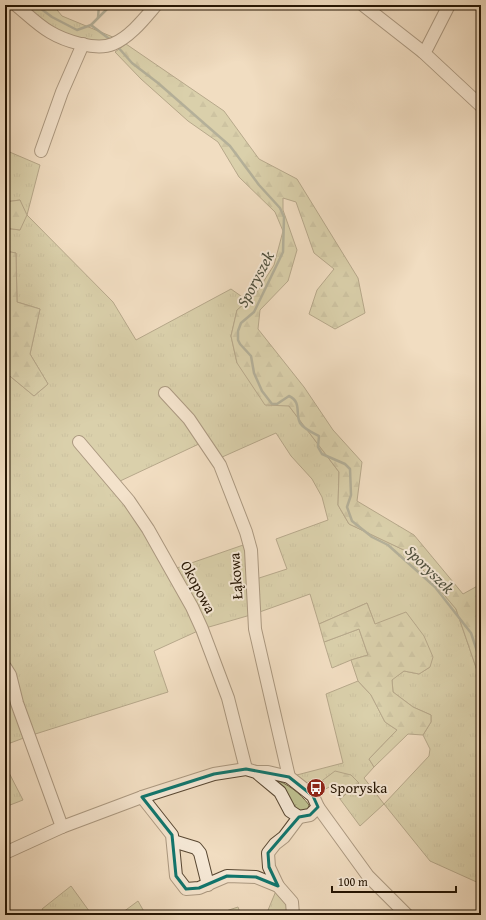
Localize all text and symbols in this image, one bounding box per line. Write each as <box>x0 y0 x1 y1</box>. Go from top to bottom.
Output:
water label: Sporyszek <box>230 246 280 311</box>
water label: Sporyszek <box>400 539 460 599</box>
street label: Łąkowa <box>223 552 248 600</box>
street label: Okopowa <box>176 557 221 617</box>
bus stop icon: Sporyska <box>305 777 327 799</box>
place label: Sporyska <box>330 777 387 798</box>
scale bar <box>332 868 456 894</box>
text: 100 m <box>338 873 368 890</box>

